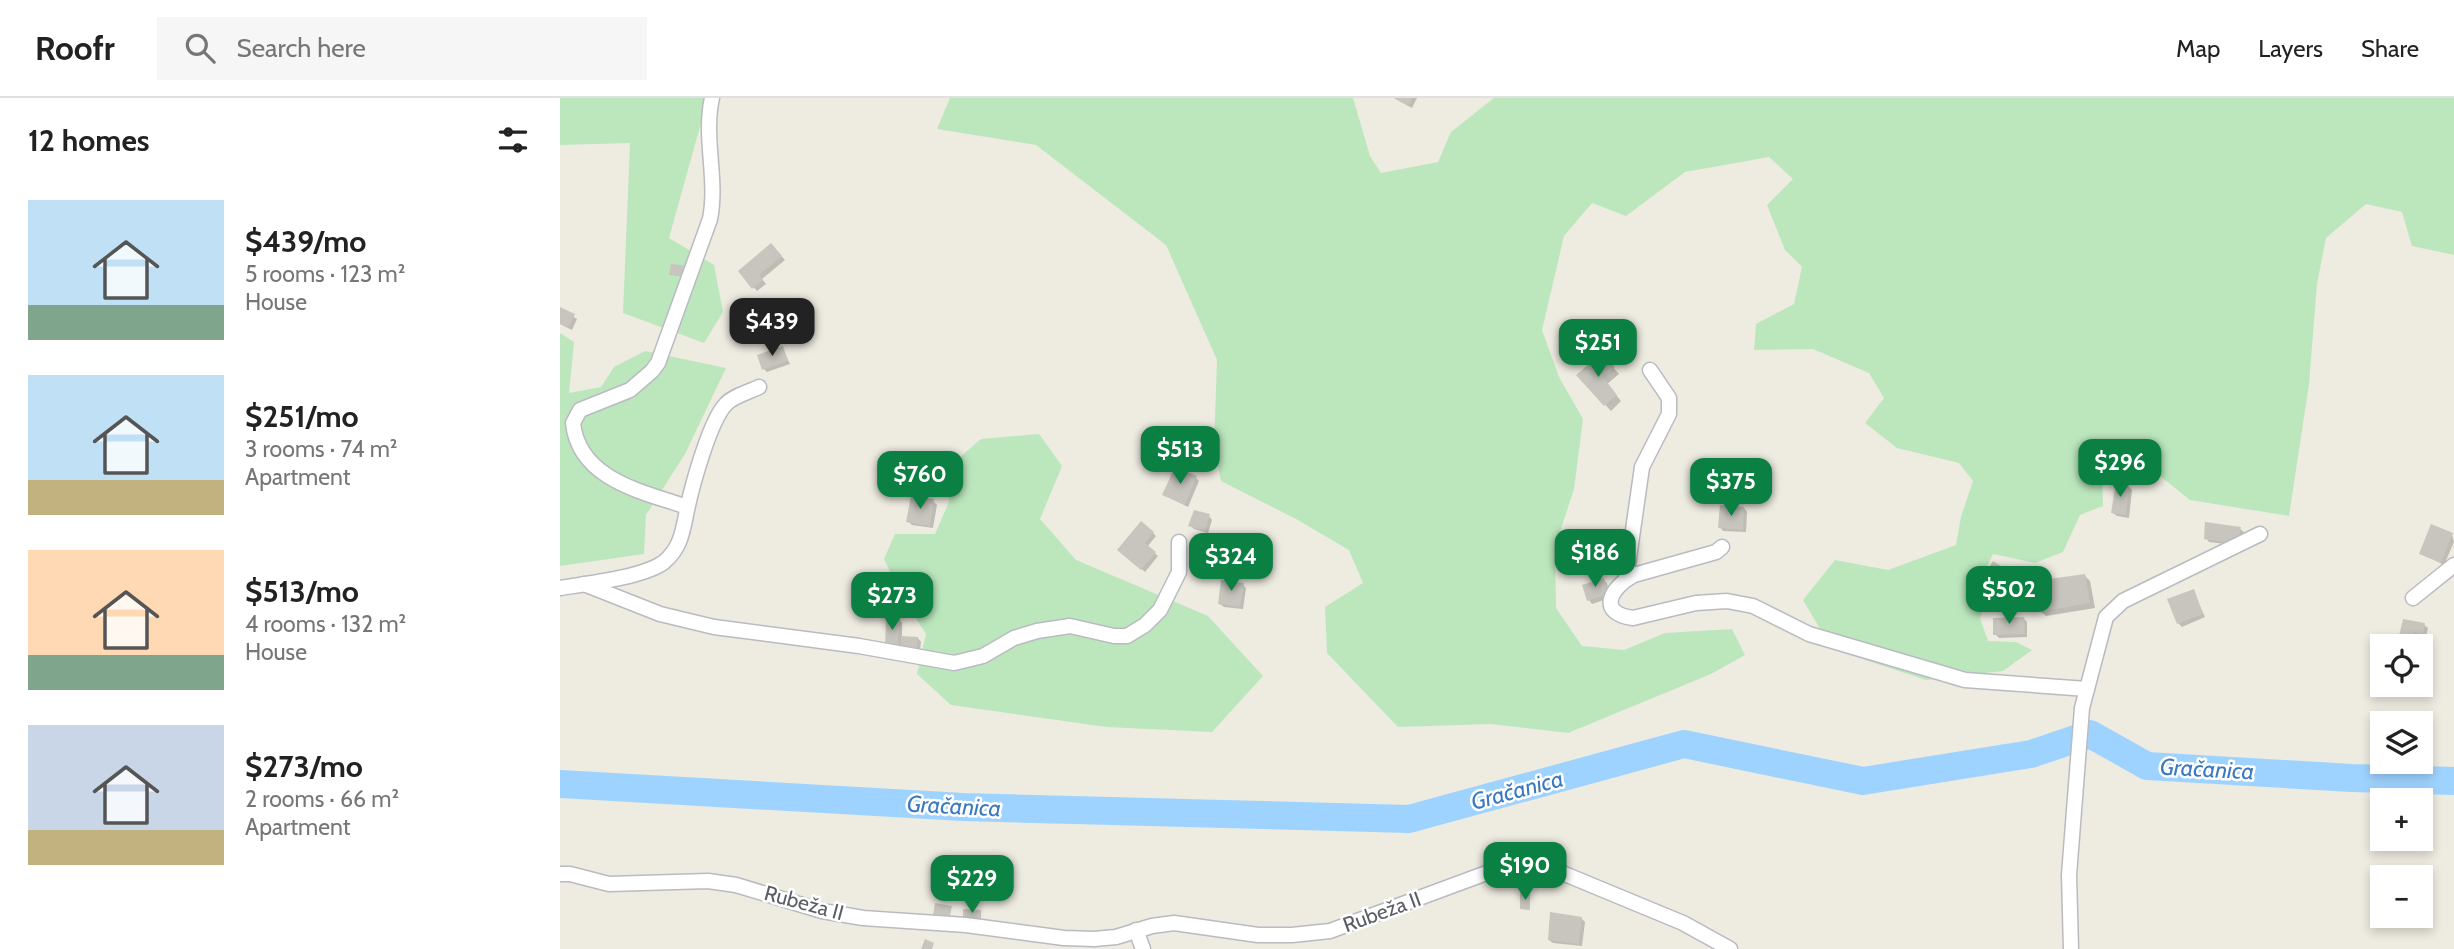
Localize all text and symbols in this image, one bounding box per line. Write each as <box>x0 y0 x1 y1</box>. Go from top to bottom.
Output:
search box <box>157 17 647 80</box>
text: Roofr <box>35 28 115 68</box>
icon: search <box>181 29 219 67</box>
text: Search here <box>237 32 366 64</box>
text: Map <box>2176 34 2220 63</box>
text: Layers <box>2258 34 2323 63</box>
text: Share <box>2361 34 2419 63</box>
icon: filters <box>494 121 532 159</box>
text: 12 homes <box>28 122 150 159</box>
text: $439/mo <box>245 223 366 260</box>
icon: home <box>84 228 168 312</box>
text: 5 rooms · 123 m² <box>245 260 405 288</box>
text: House <box>245 288 307 316</box>
pin: $439 <box>731 299 813 358</box>
text: $439 <box>746 307 798 335</box>
pin: $251 <box>1557 320 1639 379</box>
text: $251 <box>1575 328 1621 356</box>
text: $251/mo <box>245 398 359 435</box>
icon: home <box>84 403 168 487</box>
pin: $513 <box>1139 426 1221 486</box>
text: 3 rooms · 74 m² <box>245 435 397 463</box>
text: $513 <box>1157 435 1203 463</box>
pin: $296 <box>2079 440 2161 499</box>
text: $296 <box>2094 448 2146 476</box>
pin: $760 <box>879 452 961 511</box>
pin: $375 <box>1690 458 1772 518</box>
text: $760 <box>893 460 947 488</box>
text: Apartment <box>245 463 350 491</box>
text: $375 <box>1706 467 1756 495</box>
pin: $186 <box>1554 530 1636 589</box>
pin: $324 <box>1190 533 1272 593</box>
text: $186 <box>1571 538 1619 566</box>
text: $324 <box>1205 542 1257 570</box>
pin: $502 <box>1968 566 2050 626</box>
text: $513/mo <box>245 573 359 610</box>
pin: $273 <box>851 573 933 632</box>
text: $502 <box>1982 575 2036 603</box>
icon: home <box>84 578 168 662</box>
text: $273 <box>867 581 917 609</box>
text: 4 rooms · 132 m² <box>245 610 406 638</box>
map controls <box>2370 634 2433 928</box>
button: locate <box>2370 634 2433 697</box>
text: House <box>245 638 307 666</box>
button: layers <box>2370 711 2433 774</box>
text: $273/mo <box>245 748 363 785</box>
icon: home <box>84 753 168 837</box>
water label: Gračanica <box>2159 753 2255 785</box>
water label: Gračanica <box>1468 764 1566 816</box>
text: 2 rooms · 66 m² <box>245 785 399 813</box>
button: + <box>2370 788 2433 851</box>
water label: Gračanica <box>906 790 1002 822</box>
text: Apartment <box>245 813 350 841</box>
pin: $190 <box>1484 842 1566 902</box>
text: $190 <box>1500 851 1551 879</box>
pin: $229 <box>931 856 1013 915</box>
text: $229 <box>947 864 997 892</box>
button: − <box>2370 865 2433 928</box>
street label: Rubeža II <box>762 880 847 925</box>
street label: Rubeža II <box>1339 886 1424 937</box>

